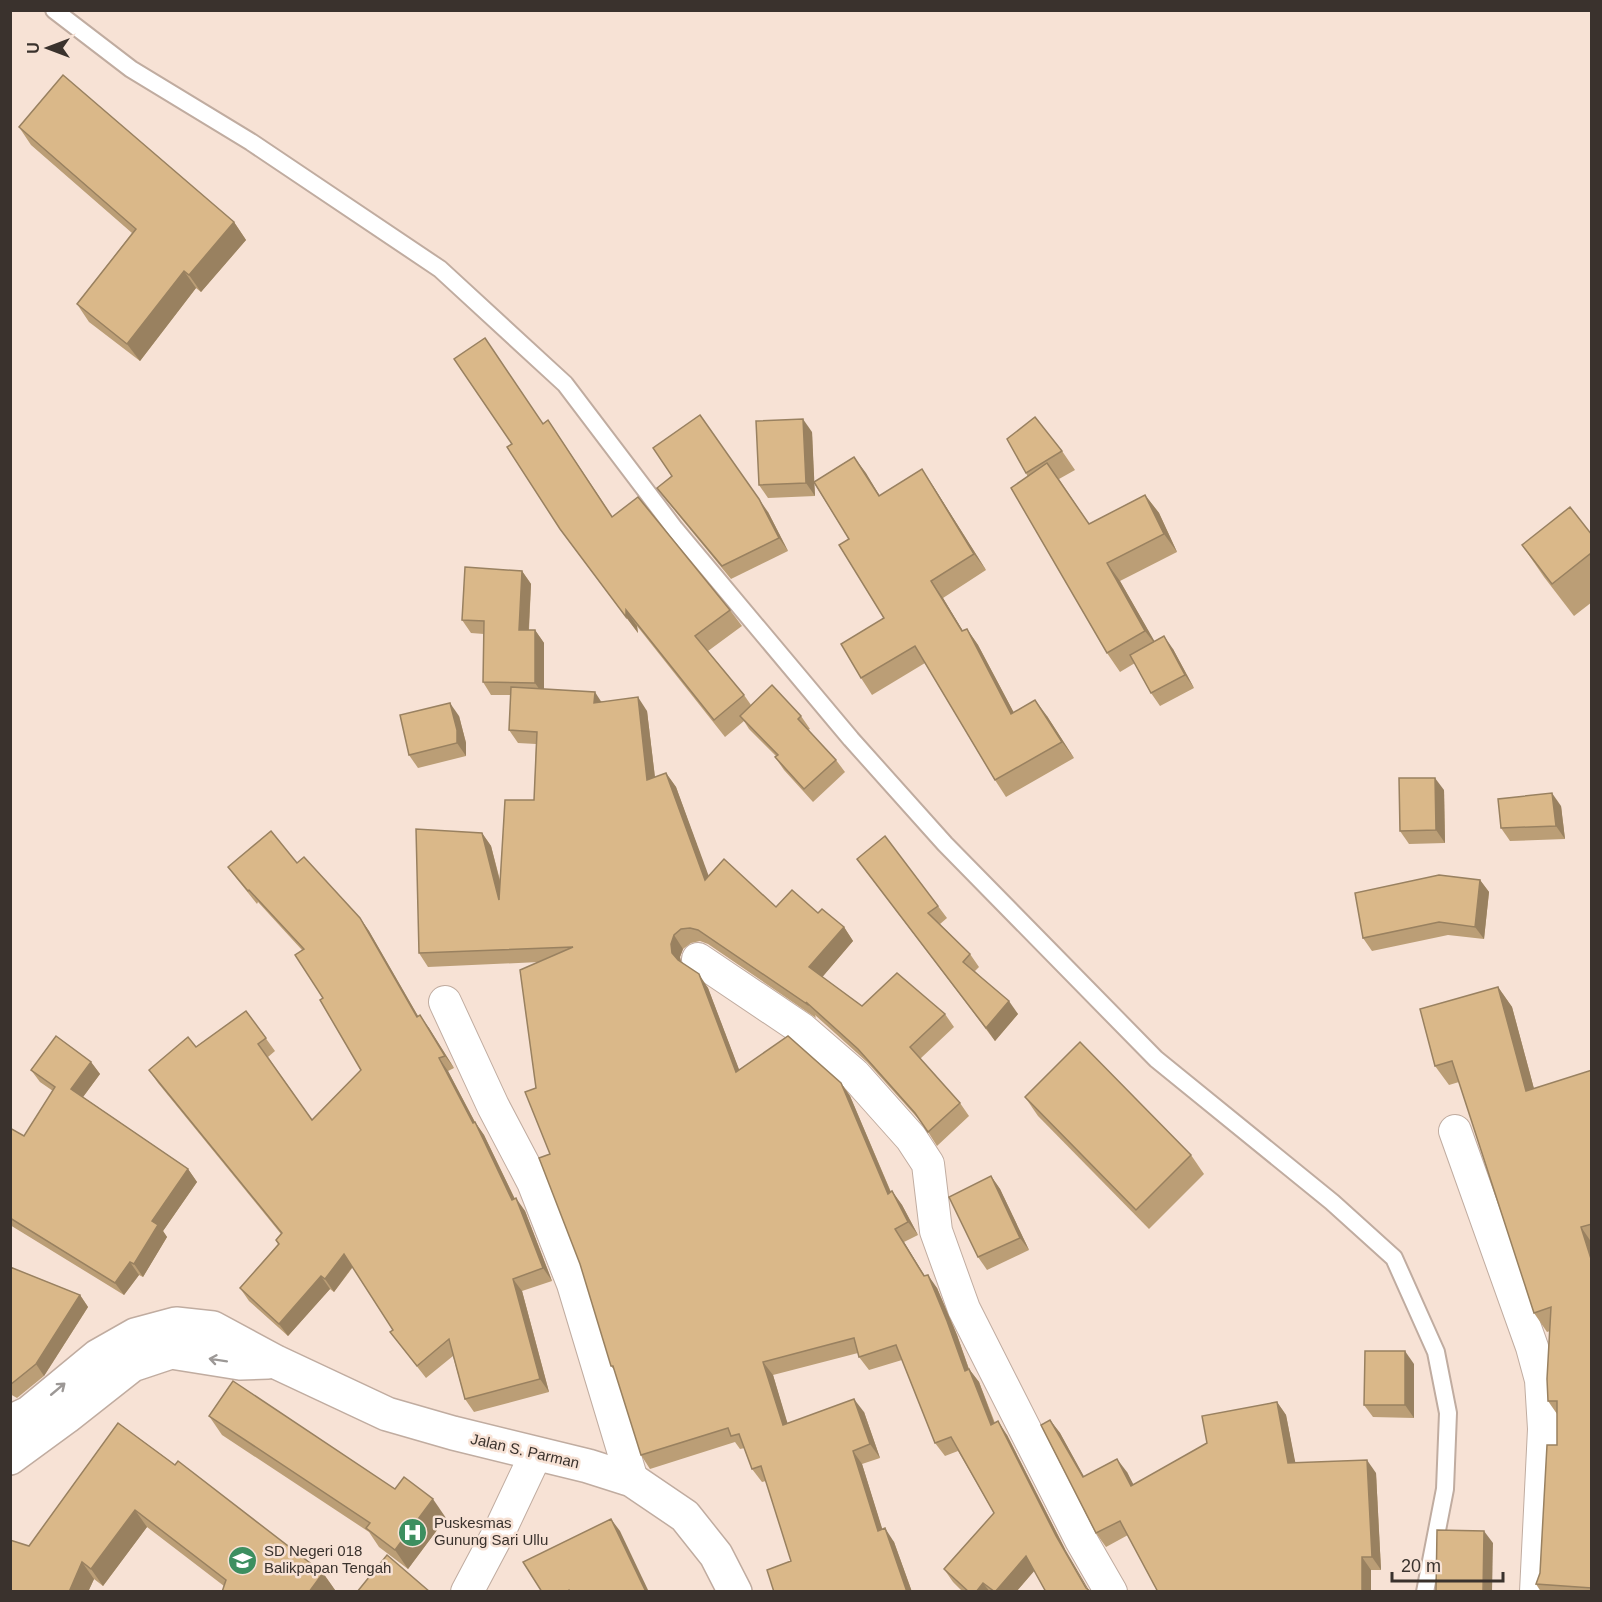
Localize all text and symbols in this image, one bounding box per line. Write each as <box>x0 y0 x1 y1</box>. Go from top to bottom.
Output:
north arrow <box>18 18 78 78</box>
text: U <box>25 42 42 54</box>
one-way arrow <box>208 1354 228 1365</box>
one-way arrow <box>50 1382 65 1396</box>
street label: Jalan S. Parman <box>469 1430 581 1471</box>
place label: Puskesmas Gunung Sari Ullu <box>434 1514 548 1548</box>
hospital icon: Puskesmas Gunung Sari Ullu <box>397 1516 429 1548</box>
place label: SD Negeri 018 Balikpapan Tengah <box>264 1542 391 1576</box>
school or university icon: SD Negeri 018 Balikpapan Tengah <box>227 1544 259 1576</box>
scale bar <box>1392 1545 1503 1583</box>
text: 20 m <box>1401 1556 1441 1576</box>

